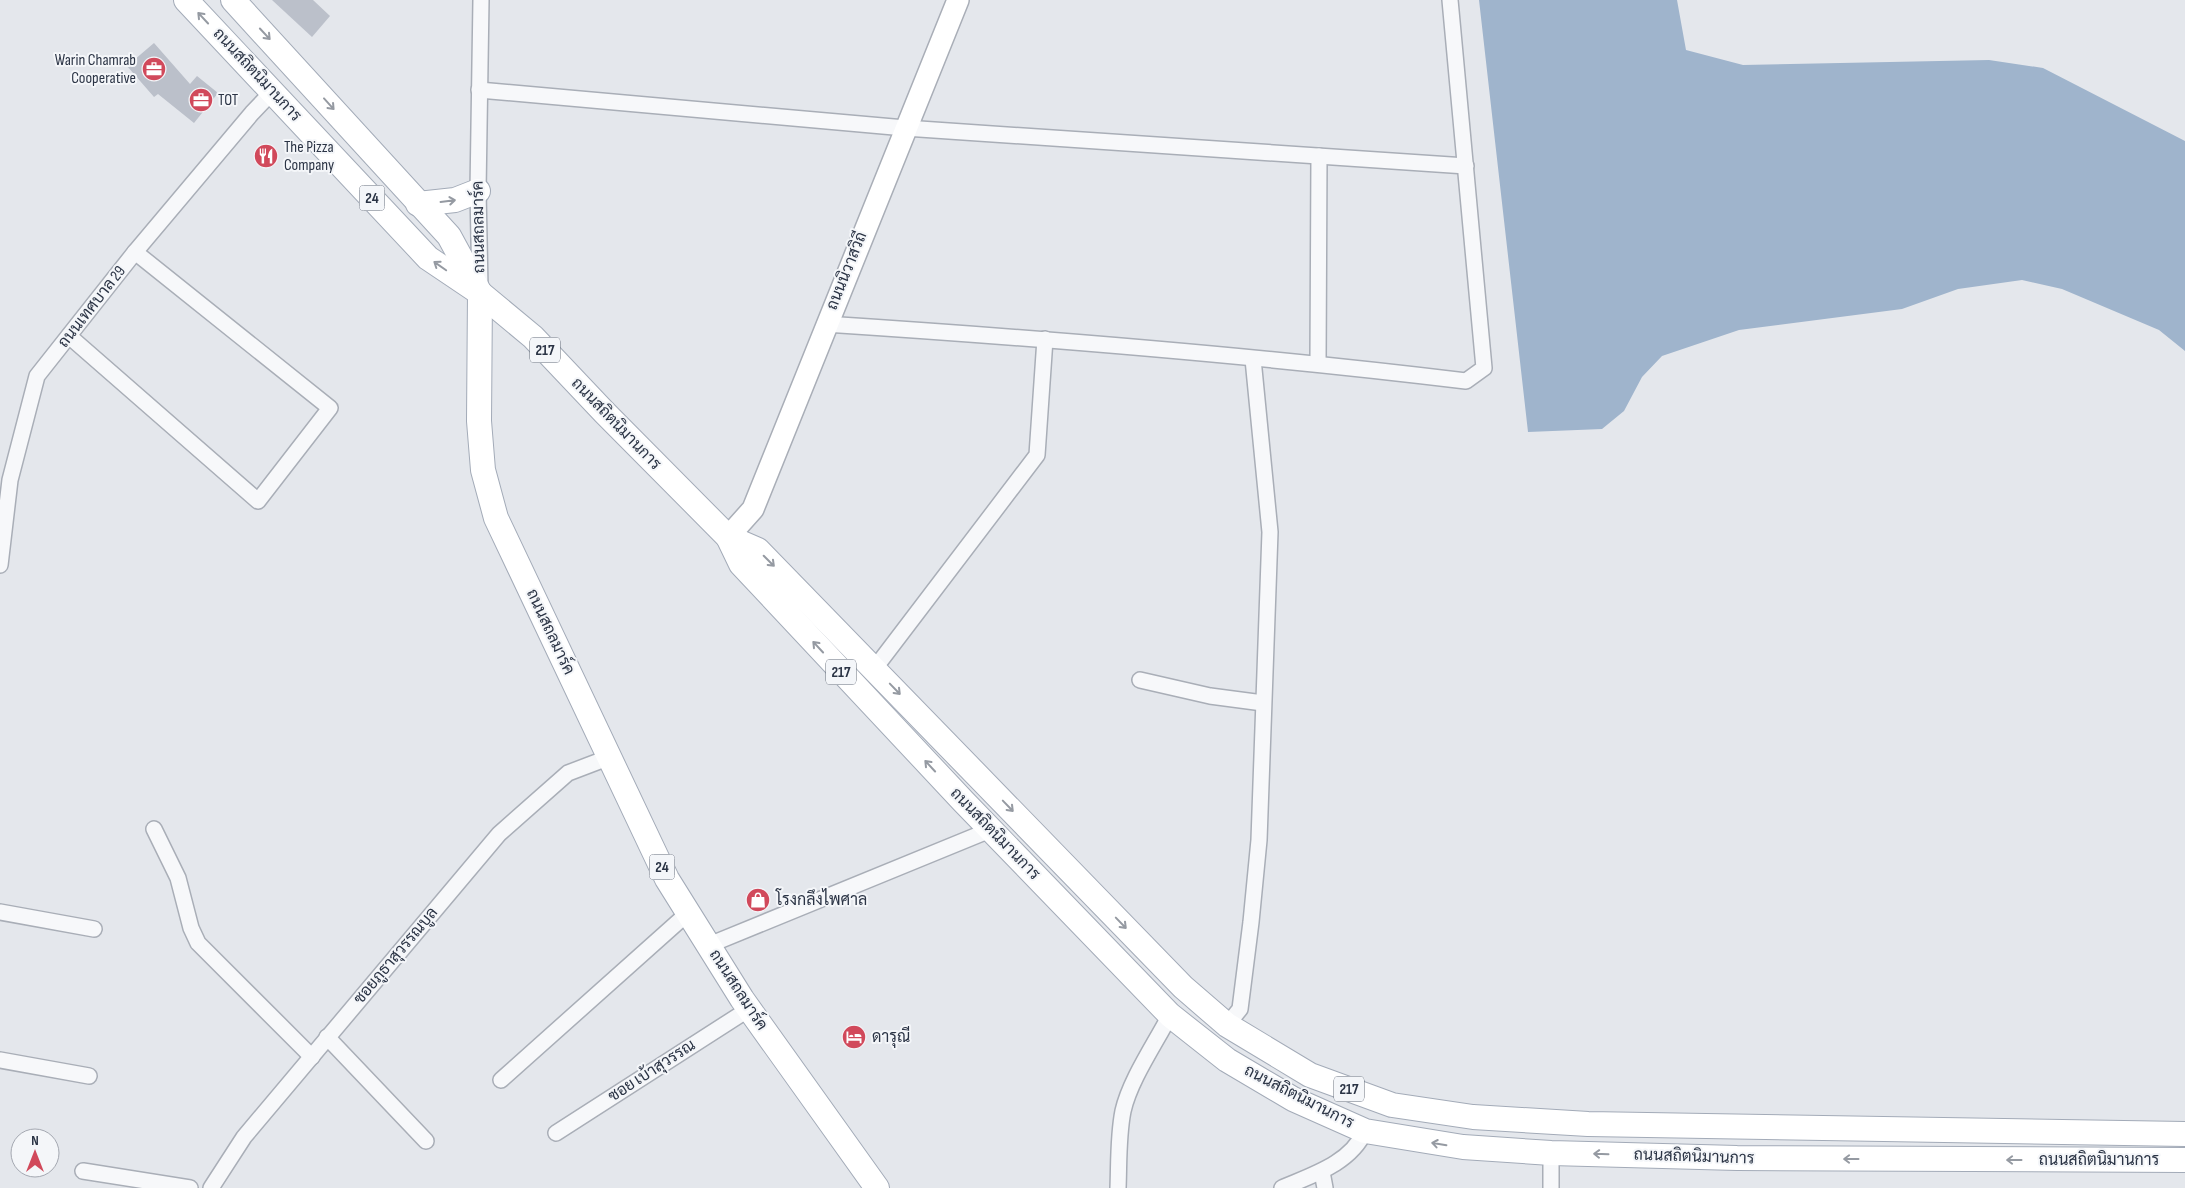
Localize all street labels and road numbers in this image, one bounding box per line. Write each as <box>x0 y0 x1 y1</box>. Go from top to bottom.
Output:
street label: ถนนสถิตนิมานการ <box>209 24 306 126</box>
street label: ถนนสถลมาร์ค <box>465 181 489 273</box>
road number: 24 <box>360 186 384 210</box>
street label: ถนนนิวาสวิถี <box>820 228 871 313</box>
street label: ถนนเทศบาล 29 <box>54 262 130 352</box>
road number: 217 <box>530 338 560 362</box>
street label: ถนนสถิตนิมานการ <box>567 373 666 474</box>
street label: ถนนสถลมาร์ค <box>522 584 582 678</box>
road number: 217 <box>826 660 856 684</box>
street label: ถนนสถิตนิมานการ <box>946 783 1045 884</box>
road number: 24 <box>650 854 674 880</box>
street label: ซอยภูธาสุวรรณบูล <box>350 904 443 1009</box>
street label: ถนนสถลมาร์ค <box>705 944 775 1034</box>
street label: ซอย เบ้าสุวรรณ <box>604 1034 700 1107</box>
street label: ถนนสถิตนิมานการ <box>1241 1060 1358 1133</box>
road number: 217 <box>1334 1076 1364 1102</box>
street label: ถนนสถิตนิมานการ <box>1633 1144 1755 1169</box>
street label: ถนนสถิตนิมานการ <box>2039 1150 2160 1170</box>

